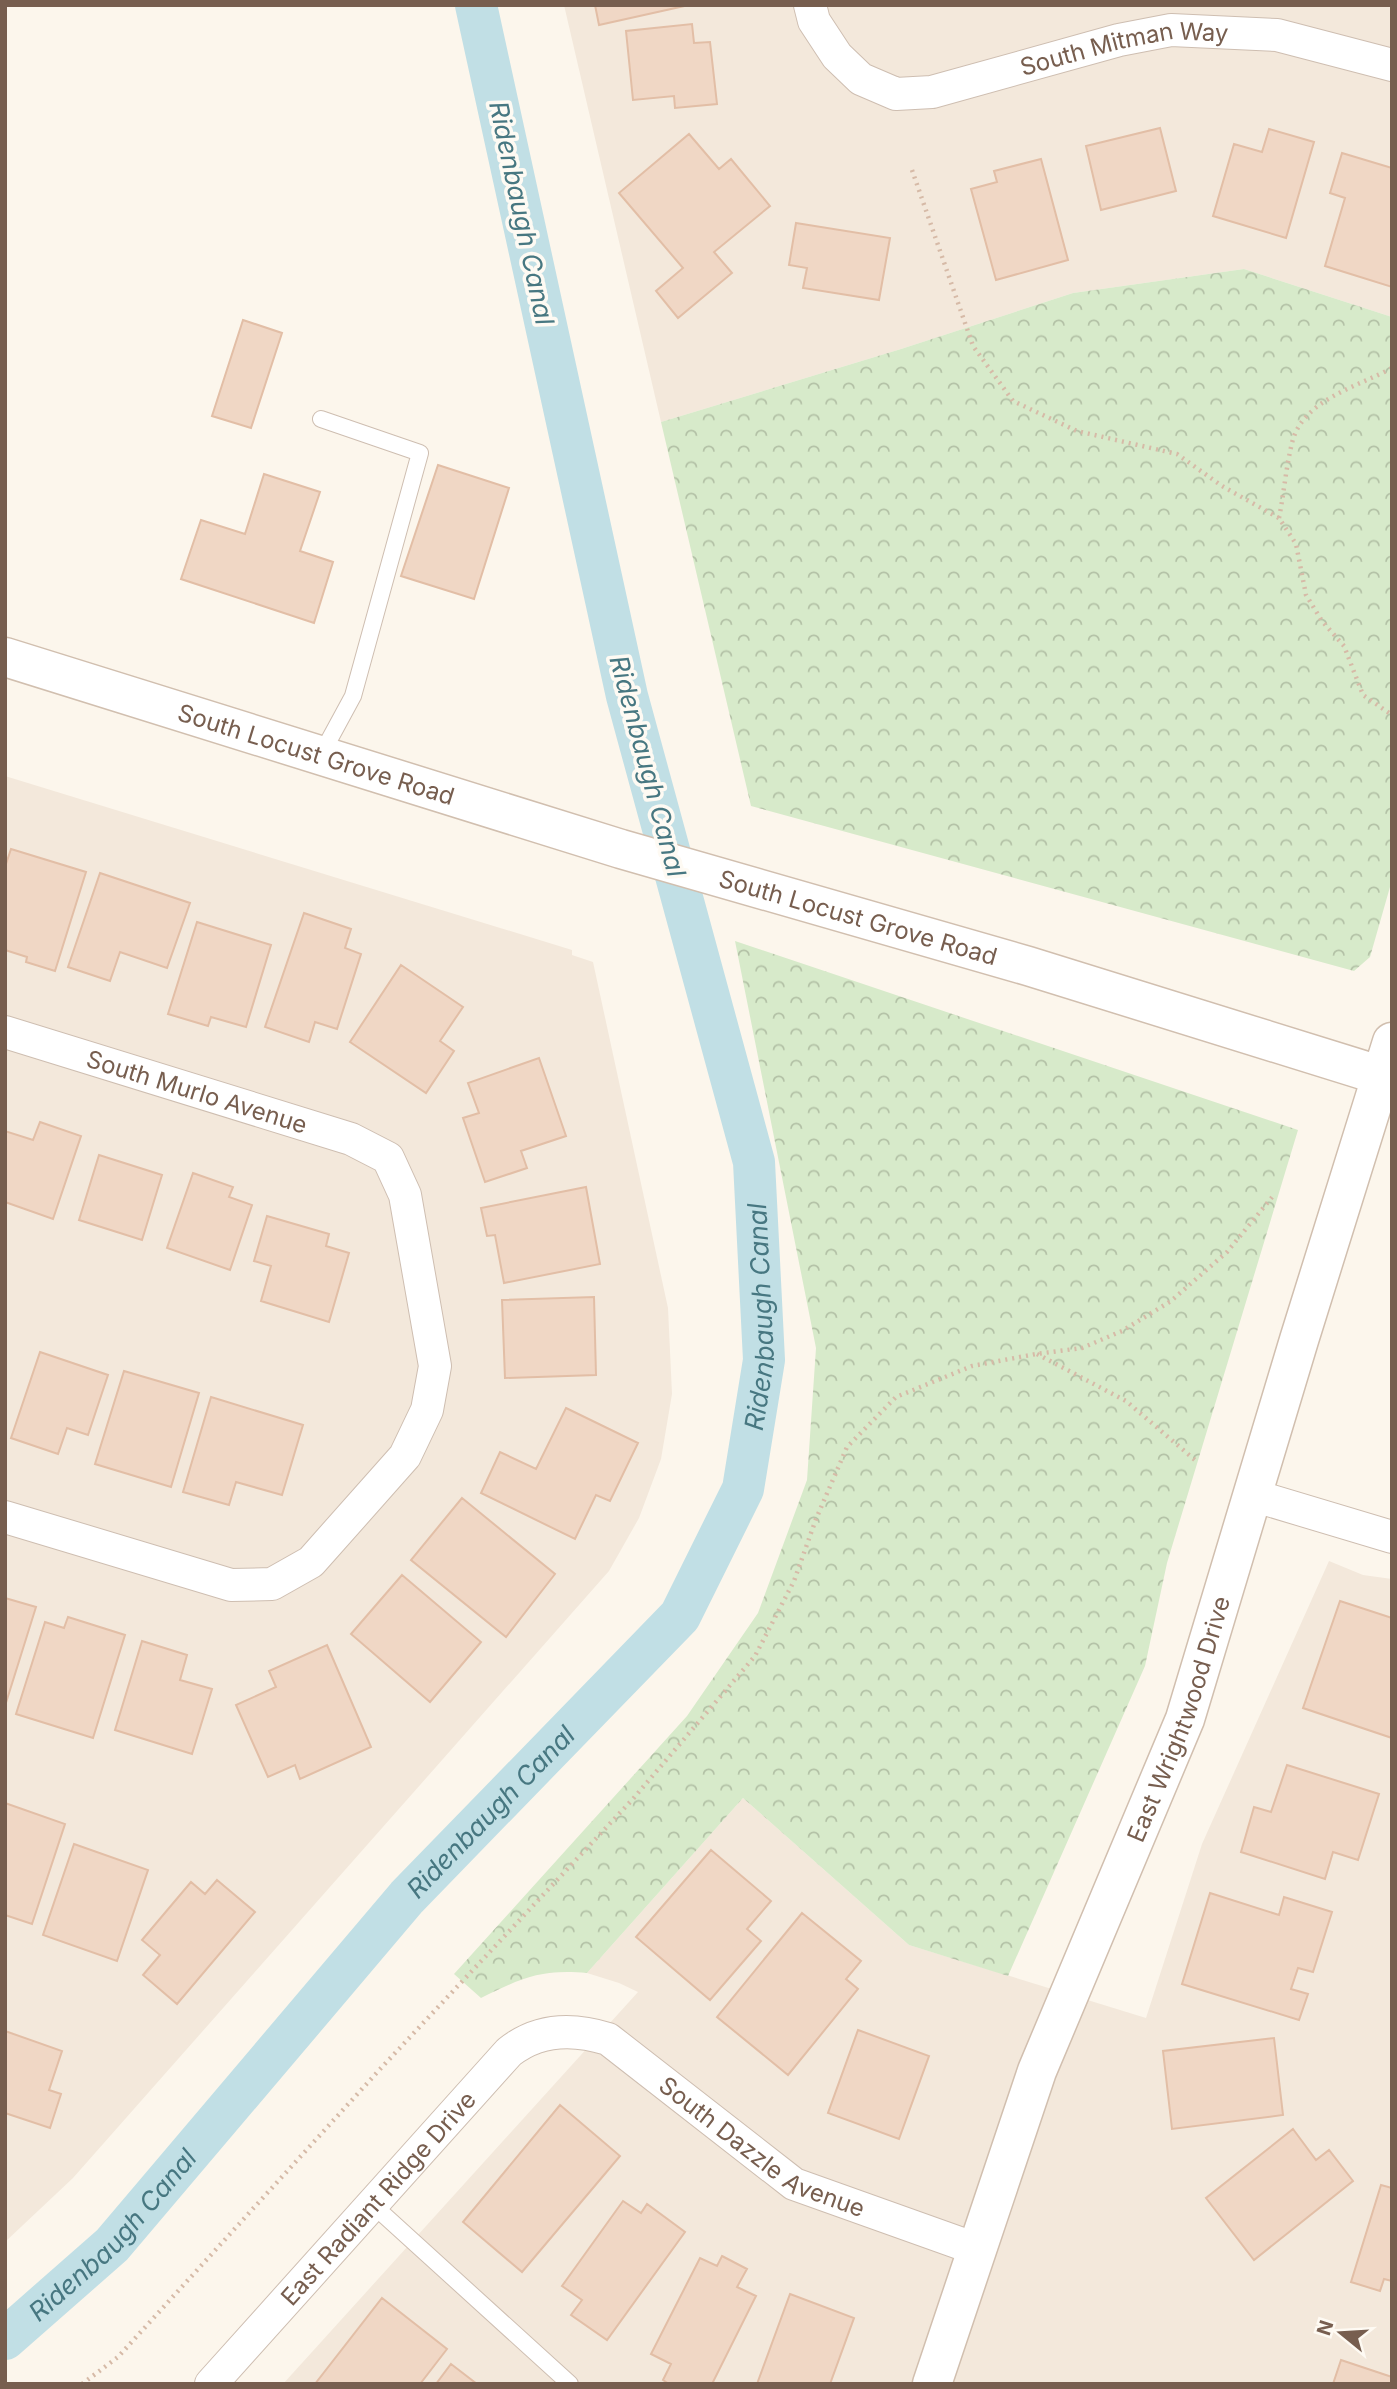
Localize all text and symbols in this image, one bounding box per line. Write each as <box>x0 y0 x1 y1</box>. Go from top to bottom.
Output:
street label: South Mitman Way <box>1017 15 1229 81</box>
water label: Ridenbaugh Canal <box>483 98 561 328</box>
water label: Ridenbaugh Canal <box>604 652 693 881</box>
street label: South Locust Grove Road <box>174 697 458 811</box>
street label: South Locust Grove Road <box>716 863 1001 971</box>
street label: South Murlo Avenue <box>83 1044 311 1139</box>
water label: Ridenbaugh Canal <box>737 1202 780 1432</box>
street label: East Wrightwood Drive <box>1121 1593 1236 1846</box>
water label: Ridenbaugh Canal <box>400 1718 581 1904</box>
street label: South Dazzle Avenue <box>654 2070 869 2223</box>
street label: East Radiant Ridge Drive <box>274 2085 482 2311</box>
water label: Ridenbaugh Canal <box>22 2142 203 2327</box>
north arrow <box>1306 2298 1376 2368</box>
text: N <box>1312 2317 1338 2338</box>

